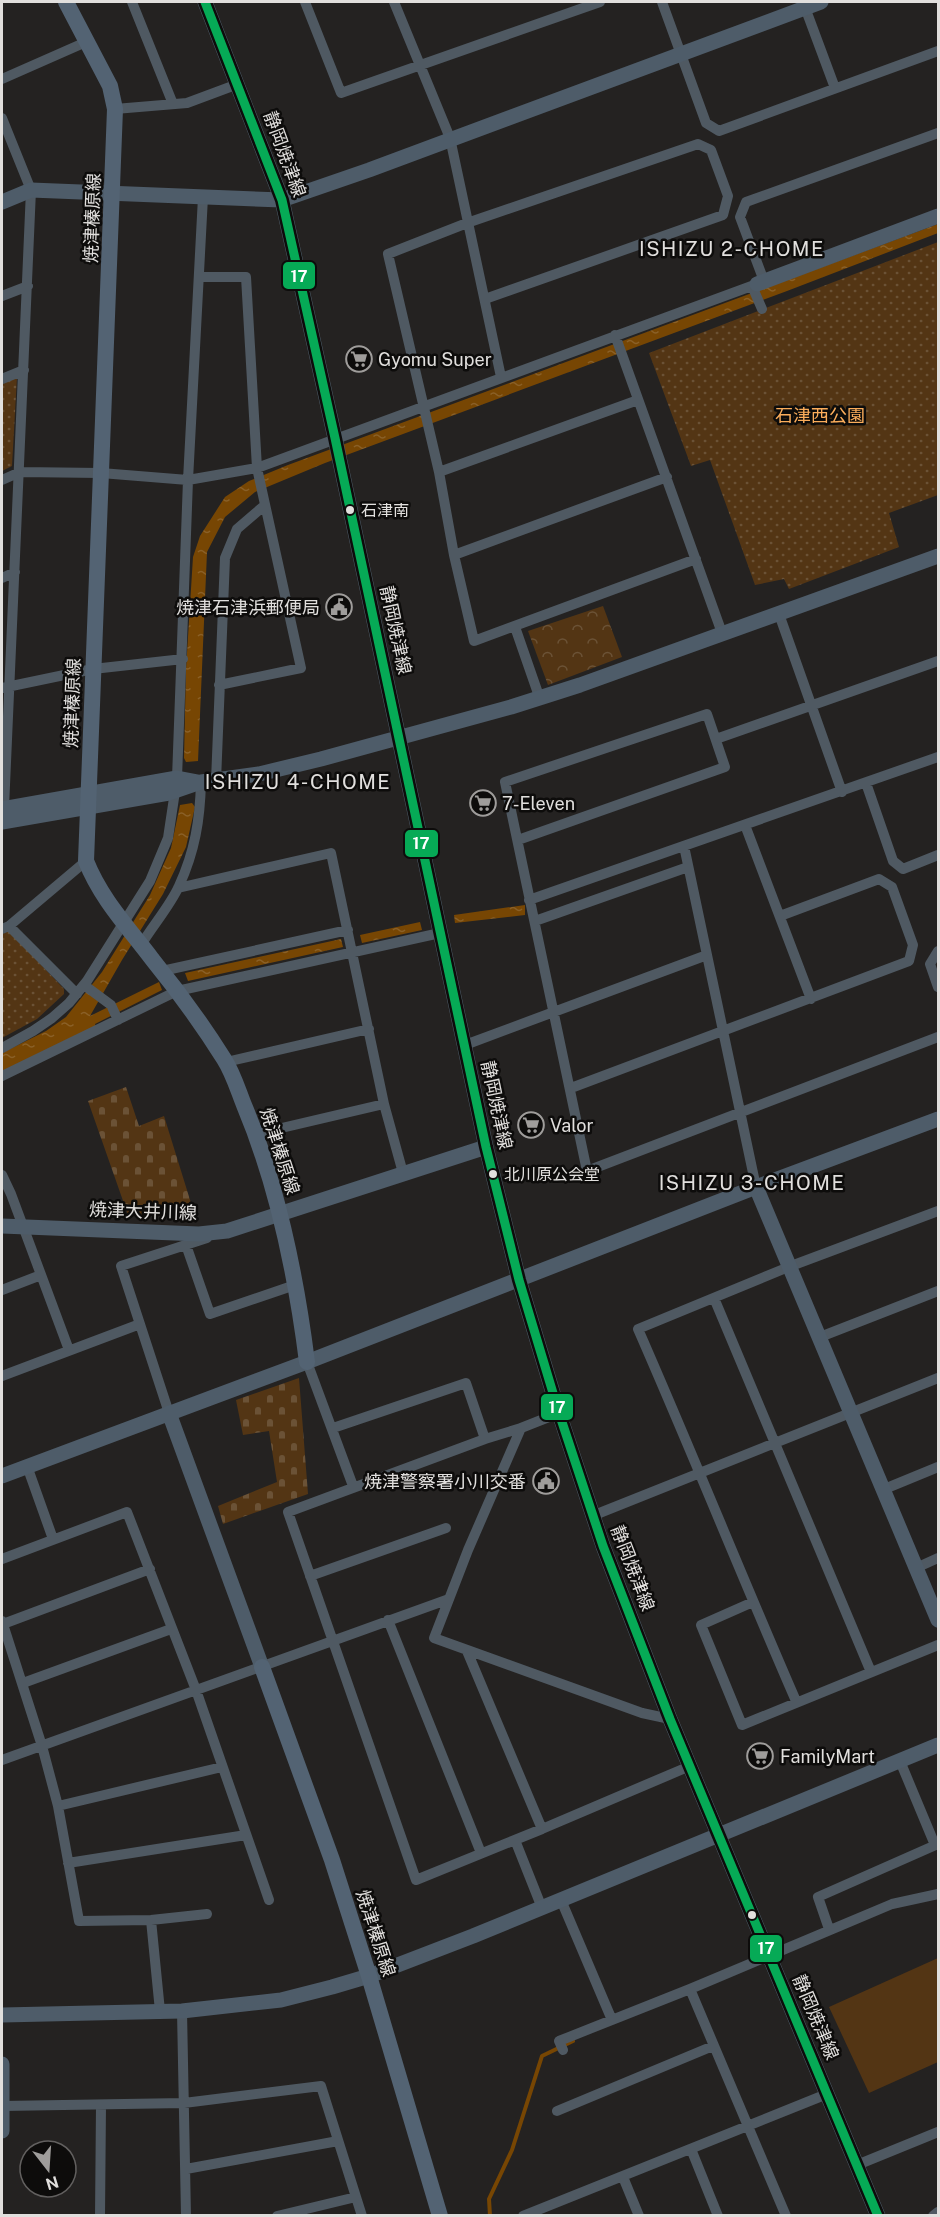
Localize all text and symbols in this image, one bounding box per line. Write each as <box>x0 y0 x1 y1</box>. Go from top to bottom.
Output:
street label: 静岡焼津線 <box>260 108 310 200</box>
street label: 焼津榛原線 <box>80 173 104 263</box>
district label: ISHIZU 2-CHOME <box>639 237 825 261</box>
line badge: 17 <box>282 261 316 290</box>
text: 17 <box>291 267 307 286</box>
supermarket icon: Gyomu Super <box>344 344 374 374</box>
place label: Gyomu Super <box>378 349 492 370</box>
park label: 石津西公園 <box>775 405 865 426</box>
place label: 石津南 <box>361 501 409 520</box>
marker: 石津南 <box>344 504 356 516</box>
street label: 静岡焼津線 <box>376 584 416 676</box>
public building icon: 焼津石津浜郵便局 <box>324 592 354 622</box>
place label: 焼津石津浜郵便局 <box>176 597 320 618</box>
street label: 焼津榛原線 <box>60 658 84 748</box>
district label: ISHIZU 4-CHOME <box>205 770 391 794</box>
supermarket icon: 7-Eleven <box>468 788 498 818</box>
place label: 7-Eleven <box>502 793 575 814</box>
line badge: 17 <box>404 829 439 858</box>
text: 17 <box>413 834 429 853</box>
street label: 静岡焼津線 <box>477 1059 517 1151</box>
street label: 焼津榛原線 <box>256 1105 304 1197</box>
supermarket icon: Valor <box>516 1110 546 1140</box>
place label: Valor <box>550 1115 594 1136</box>
place label: 北川原公会堂 <box>504 1165 600 1184</box>
marker: 北川原公会堂 <box>487 1168 499 1180</box>
district label: ISHIZU 3-CHOME <box>659 1171 845 1195</box>
street label: 焼津大井川線 <box>89 1199 197 1223</box>
line badge: 17 <box>540 1393 574 1421</box>
text: 17 <box>549 1398 565 1417</box>
public building icon: 焼津警察署小川交番 <box>531 1466 561 1496</box>
place label: 焼津警察署小川交番 <box>364 1471 526 1492</box>
street label: 静岡焼津線 <box>607 1522 659 1614</box>
supermarket icon: FamilyMart <box>745 1741 775 1771</box>
place label: FamilyMart <box>780 1746 875 1767</box>
street label: 焼津榛原線 <box>352 1887 400 1979</box>
unlabelled marker <box>746 1909 758 1921</box>
line badge: 17 <box>749 1934 783 1963</box>
text: 17 <box>758 1939 774 1958</box>
street label: 静岡焼津線 <box>789 1971 843 2063</box>
north arrow <box>18 2139 78 2199</box>
text: N <box>43 2172 61 2194</box>

